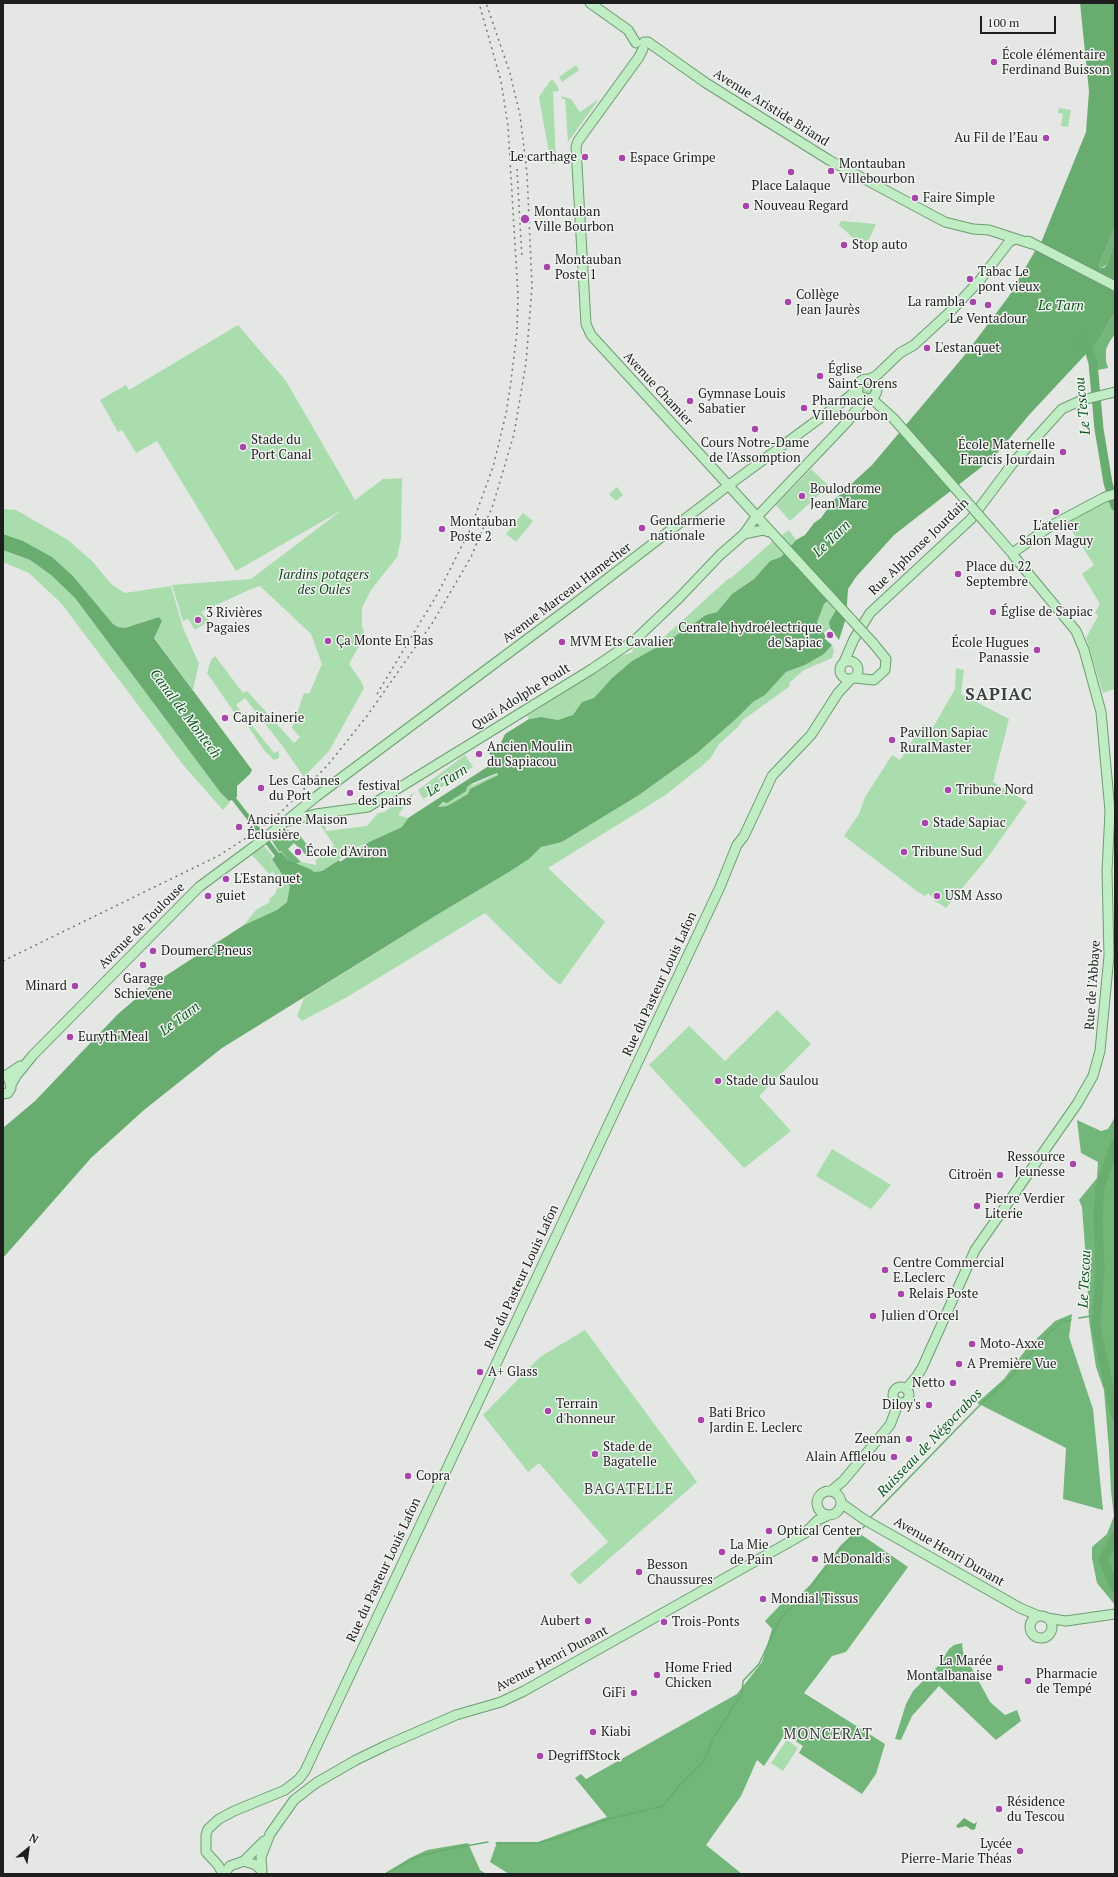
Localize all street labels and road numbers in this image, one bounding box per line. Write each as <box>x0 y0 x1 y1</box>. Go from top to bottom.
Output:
street label: Avenue Aristide Briand <box>710 66 832 150</box>
street label: Avenue Chamier <box>620 349 696 429</box>
street label: Rue Alphonse Jourdain <box>866 495 972 599</box>
street label: Avenue Marceau Hamecher <box>500 539 634 647</box>
street label: Quai Adolphe Poult <box>469 660 573 734</box>
street label: Avenue de Toulouse <box>96 880 188 972</box>
street label: Rue du Pasteur Louis Lafon <box>620 909 700 1059</box>
street label: Rue de l'Abbaye <box>1082 940 1104 1030</box>
street label: Rue du Pasteur Louis Lafon <box>482 1202 562 1352</box>
street label: Rue du Pasteur Louis Lafon <box>344 1495 424 1645</box>
street label: Avenue Henri Dunant <box>891 1514 1007 1590</box>
street label: Avenue Henri Dunant <box>493 1623 611 1695</box>

